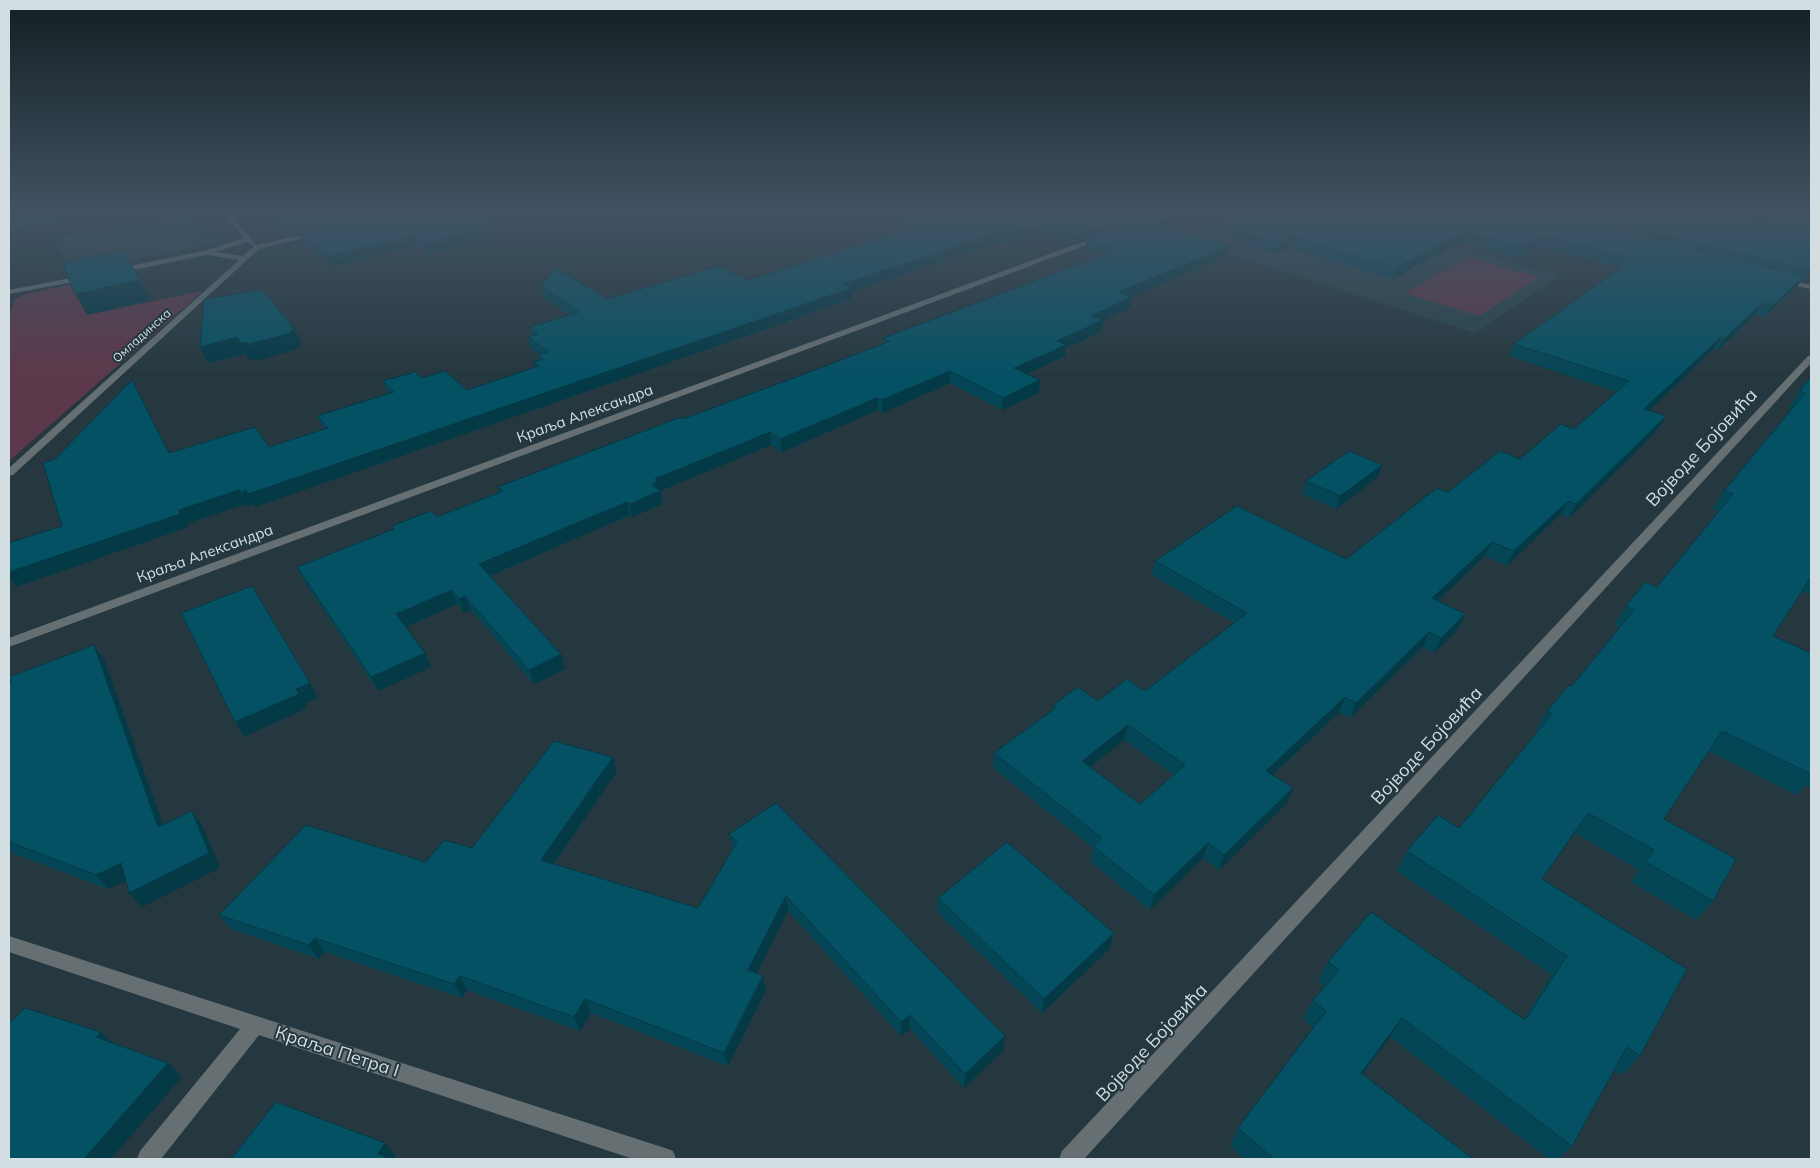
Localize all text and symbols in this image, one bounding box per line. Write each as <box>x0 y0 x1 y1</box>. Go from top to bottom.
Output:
street label: Омладинска <box>110 306 174 366</box>
street label: Краља Александра <box>514 381 656 447</box>
street label: Војводе Бојовића <box>1642 385 1762 511</box>
street label: Краља Александра <box>134 521 276 587</box>
street label: Војводе Бојовића <box>1367 683 1487 809</box>
street label: Војводе Бојовића <box>1092 980 1212 1106</box>
street label: Краља Петра I <box>272 1022 402 1082</box>

